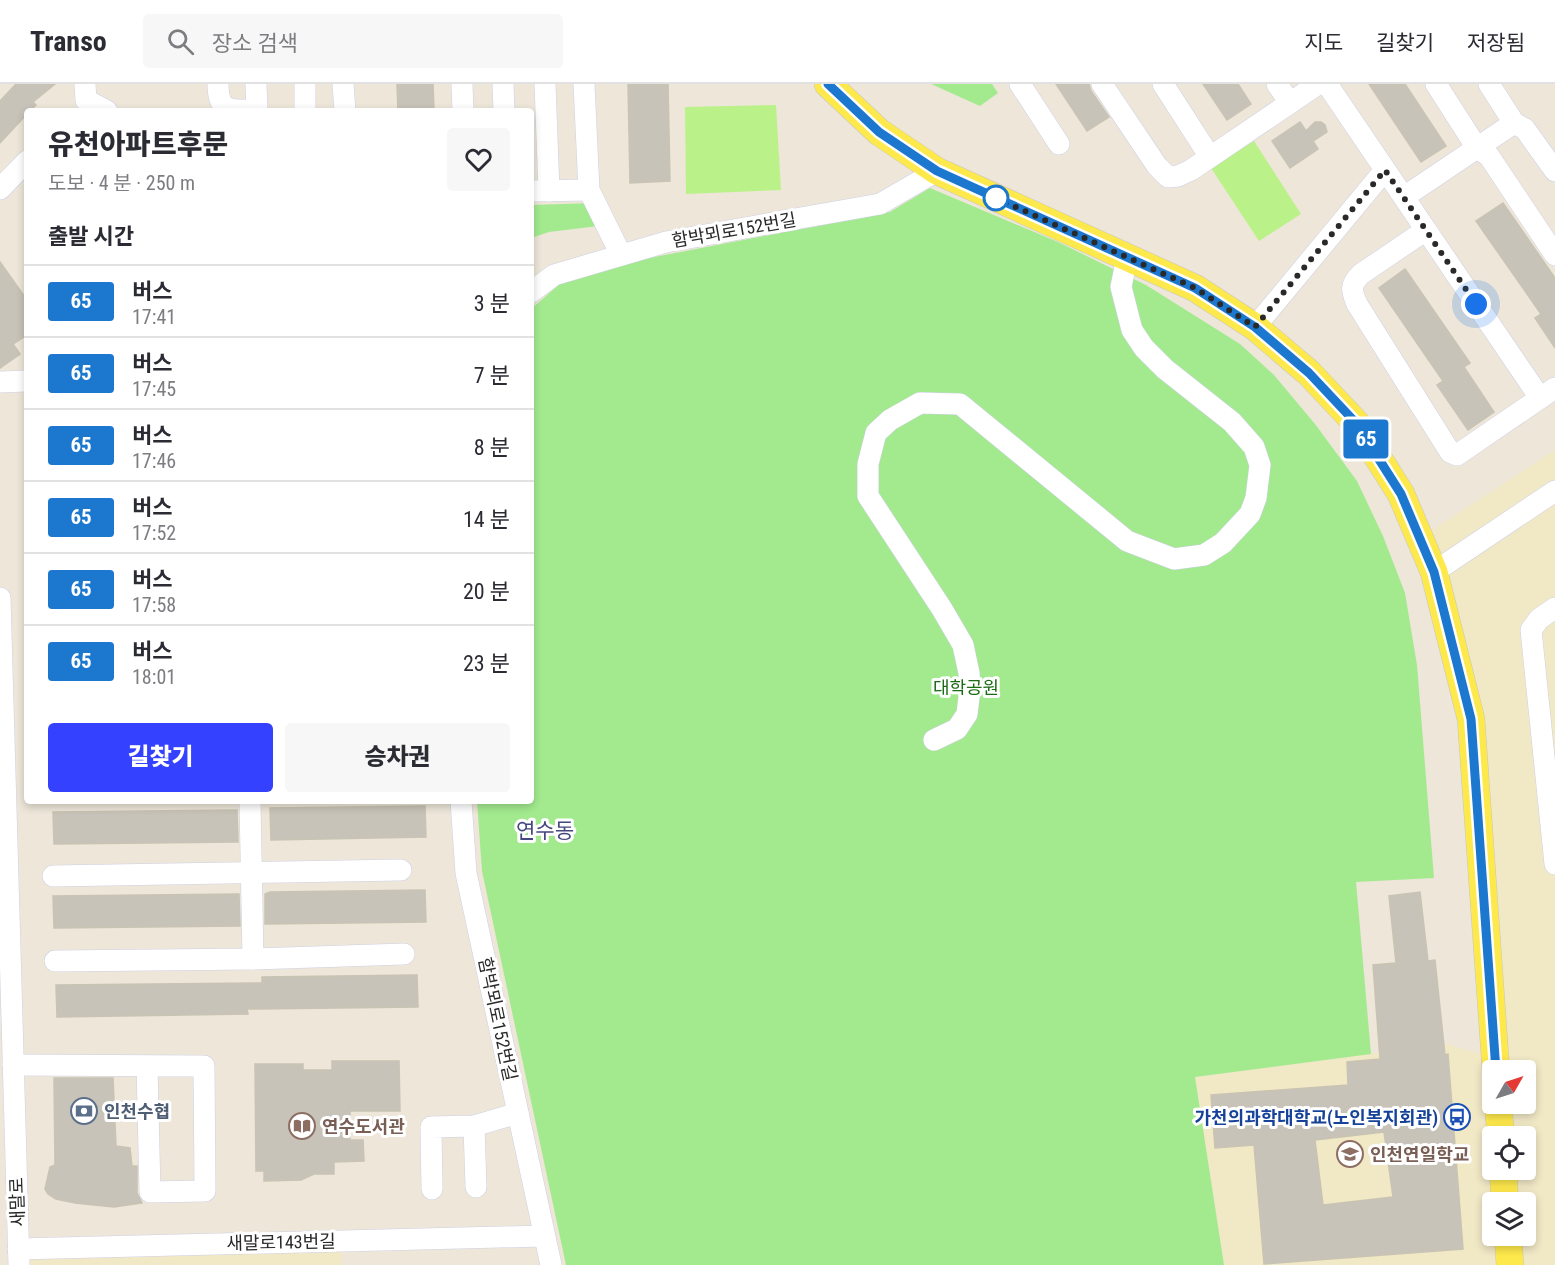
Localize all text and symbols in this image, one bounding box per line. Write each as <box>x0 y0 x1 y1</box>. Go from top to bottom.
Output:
search box <box>143 14 563 68</box>
text: Transo <box>30 25 107 58</box>
icon: search <box>164 25 197 58</box>
text: 장소 검색 <box>212 31 298 56</box>
text: 지도 <box>1304 31 1343 55</box>
text: 길찾기 <box>1376 31 1434 55</box>
text: 저장됨 <box>1467 31 1525 55</box>
text: 유천아파트후문 <box>48 128 228 161</box>
button: heart <box>447 128 510 191</box>
text: 도보 · 4 분 · 250 m <box>48 171 195 195</box>
unlabelled marker <box>983 185 1009 211</box>
street label: 함박뫼로152번길 <box>670 209 798 251</box>
text: 출발 시간 <box>48 224 134 249</box>
text: 버스 <box>132 279 172 304</box>
text: 65 <box>70 289 92 313</box>
your location <box>1461 289 1491 319</box>
text: 3 분 <box>474 291 510 316</box>
text: 17:41 <box>132 305 176 329</box>
text: 버스 <box>132 351 172 376</box>
text: 65 <box>70 361 92 385</box>
text: 7 분 <box>474 363 510 388</box>
text: 17:45 <box>132 377 176 401</box>
line badge: 65 <box>1339 420 1393 458</box>
text: 버스 <box>132 423 172 448</box>
text: 65 <box>1355 427 1377 451</box>
text: 65 <box>70 433 92 457</box>
text: 8 분 <box>474 435 510 460</box>
text: 17:46 <box>132 449 176 473</box>
text: 버스 <box>132 495 172 520</box>
text: 65 <box>70 505 92 529</box>
text: 14 분 <box>463 507 510 532</box>
text: 17:52 <box>132 521 176 545</box>
text: 버스 <box>132 567 172 592</box>
text: 65 <box>70 577 92 601</box>
text: 20 분 <box>463 579 510 604</box>
text: 17:58 <box>132 593 176 617</box>
text: 버스 <box>132 639 172 664</box>
text: 65 <box>70 649 92 673</box>
text: 23 분 <box>463 651 510 676</box>
text: 18:01 <box>132 665 176 689</box>
park label: 대학공원 <box>933 677 999 698</box>
button: 길찾기 <box>48 723 273 792</box>
button: 승차권 <box>285 723 510 792</box>
district label: 연수동 <box>516 819 574 843</box>
street label: 함박뫼로152번길 <box>475 955 521 1083</box>
north arrow <box>1482 1060 1536 1114</box>
map controls <box>1482 1060 1536 1246</box>
bank icon: 인천수협 <box>69 1096 99 1126</box>
place label: 인천수협 <box>104 1101 170 1122</box>
bus stop icon: 가천의과학대학교(노인복지회관) <box>1442 1102 1472 1132</box>
place label: 가천의과학대학교(노인복지회관) <box>1195 1107 1438 1129</box>
library icon: 연수도서관 <box>287 1111 317 1141</box>
place label: 연수도서관 <box>322 1116 405 1137</box>
button: locate <box>1482 1126 1536 1180</box>
school or university icon: 인천연일학교 <box>1335 1139 1365 1169</box>
place label: 인천연일학교 <box>1370 1144 1469 1165</box>
street label: 새말로 <box>6 1177 28 1227</box>
button: layers <box>1482 1192 1536 1246</box>
street label: 새말로143번길 <box>226 1231 336 1253</box>

